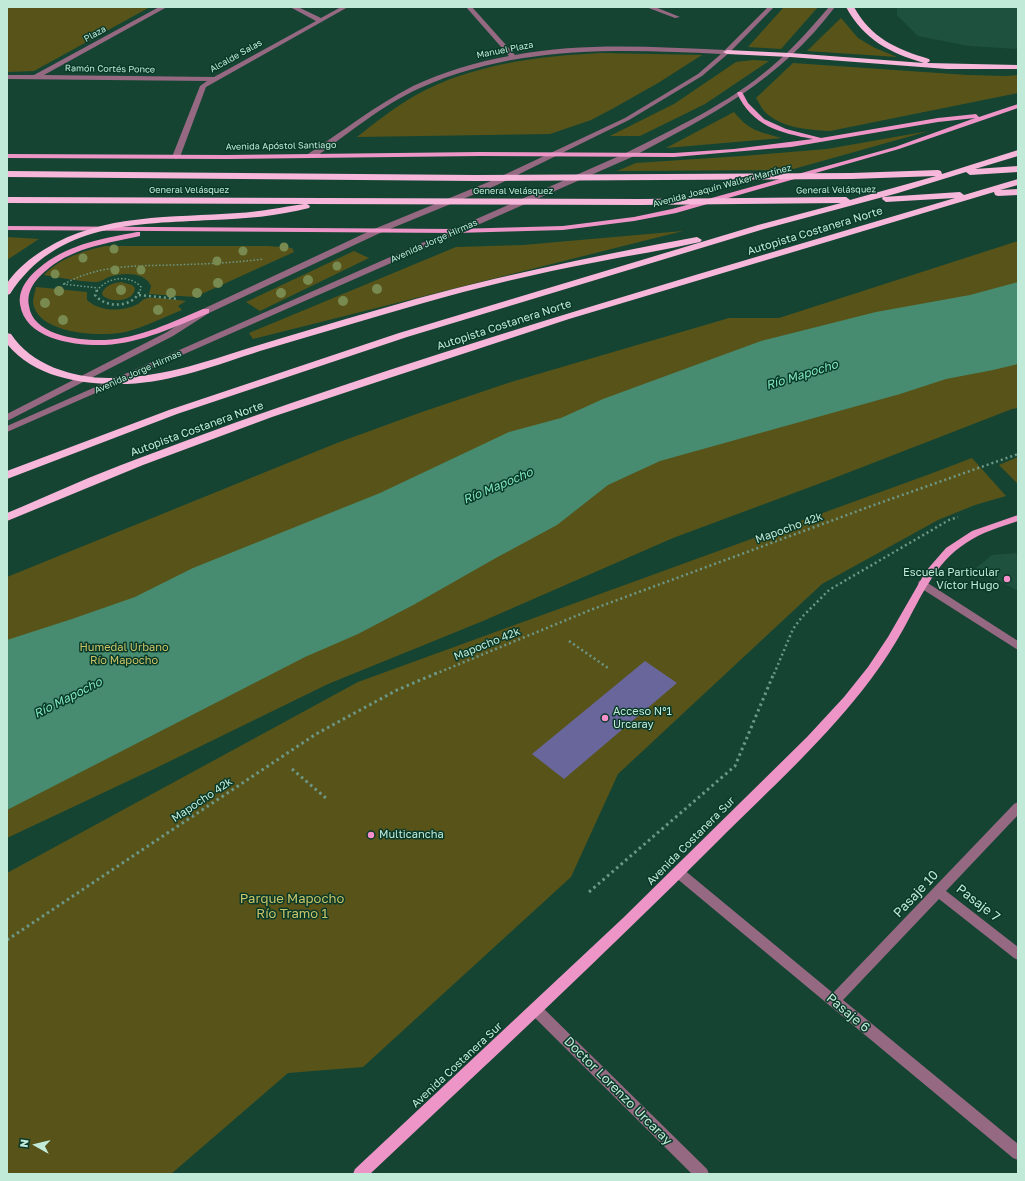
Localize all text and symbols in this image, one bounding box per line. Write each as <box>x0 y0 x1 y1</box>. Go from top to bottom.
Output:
street label: Plaza <box>82 24 108 44</box>
street label: Alcalde Salas <box>208 37 264 75</box>
street label: Manuel Plaza <box>476 39 534 61</box>
street label: Ramón Cortés Ponce <box>65 63 155 75</box>
street label: Avenida Apóstol Santiago <box>226 140 336 152</box>
street label: Avenida Joaquín Walker Martínez <box>652 162 792 210</box>
street label: General Velásquez <box>796 184 876 196</box>
street label: General Velásquez <box>149 185 229 195</box>
street label: General Velásquez <box>473 186 553 196</box>
street label: Autopista Costanera Norte <box>746 204 884 258</box>
street label: Avenida Jorge Hirmas <box>389 217 479 265</box>
street label: Autopista Costanera Norte <box>435 297 573 353</box>
street label: Avenida Jorge Hirmas <box>93 348 183 396</box>
water label: Río Mapocho <box>764 357 840 393</box>
street label: Autopista Costanera Norte <box>129 399 265 459</box>
water label: Río Mapocho <box>461 465 535 507</box>
street label: Mapocho 42k <box>754 510 824 546</box>
place label: Escuela Particular Víctor Hugo <box>903 566 999 592</box>
marker: Escuela Particular Víctor Hugo <box>1002 574 1012 584</box>
street label: Mapocho 42k <box>452 625 522 663</box>
park label: Humedal Urbano Río Mapocho <box>79 641 169 667</box>
water label: Río Mapocho <box>32 675 104 721</box>
place label: Acceso N°1 Urcaray <box>613 705 672 731</box>
marker: Acceso N°1 Urcaray <box>600 713 610 723</box>
street label: Mapocho 42k <box>169 775 235 825</box>
street label: Avenida Costanera Sur <box>644 794 738 888</box>
place label: Multicancha <box>379 828 444 842</box>
marker: Multicancha <box>366 830 376 840</box>
street label: Pasaje 10 <box>890 867 942 921</box>
street label: Pasaje 7 <box>953 881 1003 925</box>
park label: Parque Mapocho Río Tramo 1 <box>240 891 344 922</box>
street label: Pasaje 6 <box>823 990 873 1036</box>
street label: Avenida Costanera Sur <box>409 1020 505 1110</box>
street label: Doctor Lorenzo Urcaray <box>561 1034 675 1148</box>
north arrow <box>16 1125 56 1165</box>
text: N <box>17 1138 31 1148</box>

